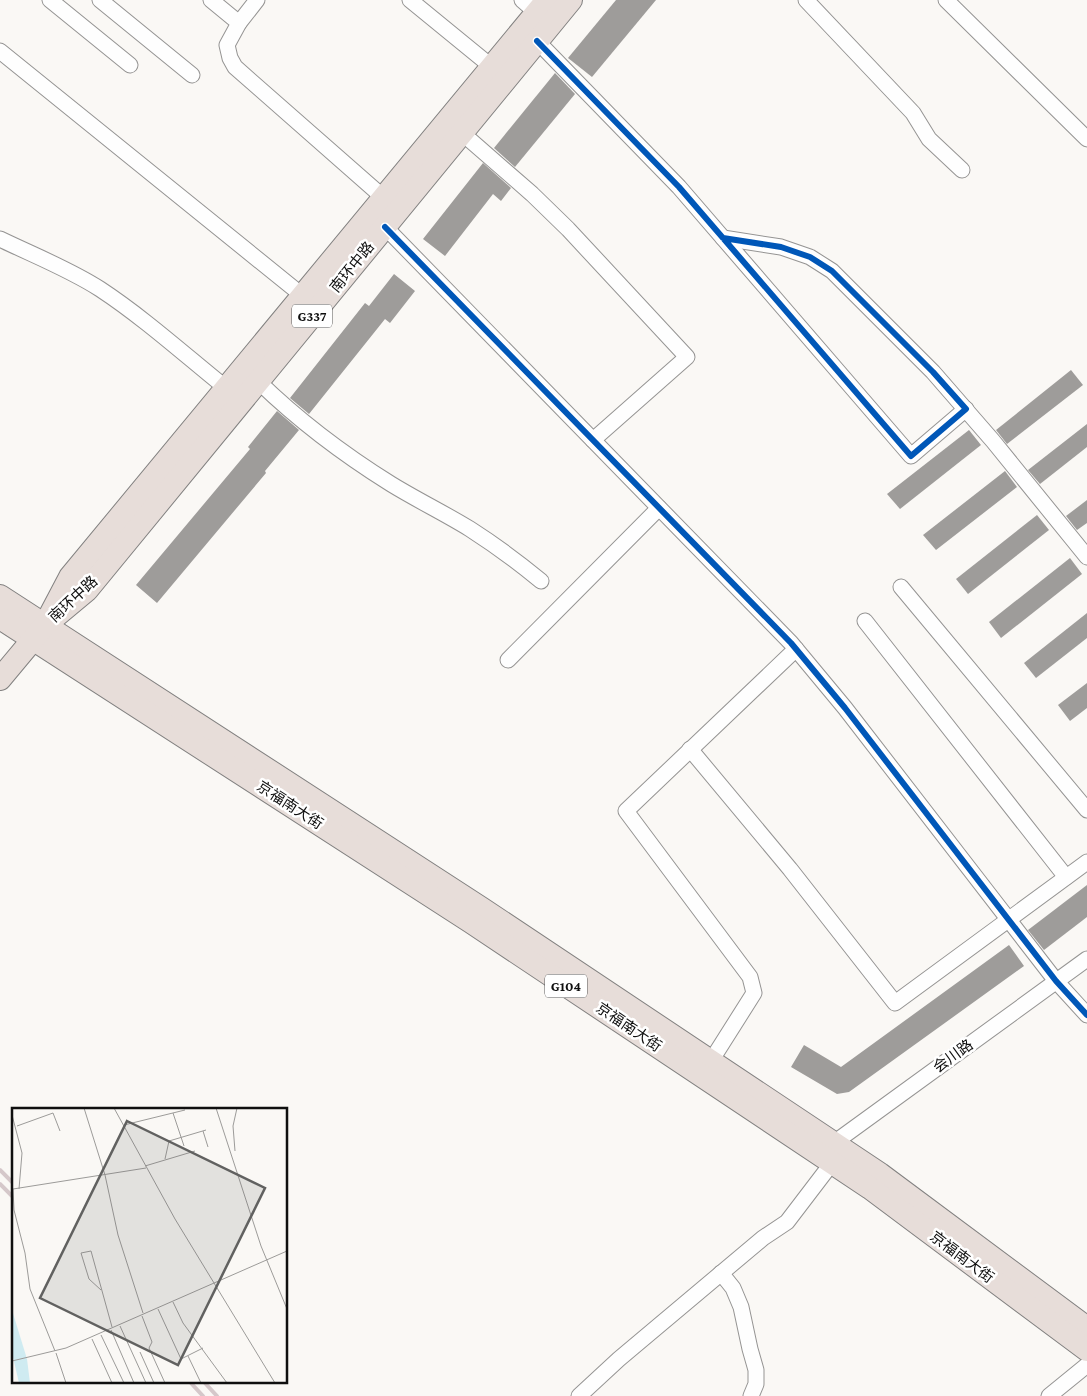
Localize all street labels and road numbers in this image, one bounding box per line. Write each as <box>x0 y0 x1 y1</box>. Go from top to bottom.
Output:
street label: 南环中路 <box>327 239 377 295</box>
road number: G337 <box>292 304 332 328</box>
street label: 南环中路 <box>46 573 100 625</box>
street label: 京福南大街 <box>254 778 326 832</box>
road number: G104 <box>545 974 587 998</box>
street label: 京福南大街 <box>593 999 665 1055</box>
street label: 会川路 <box>930 1036 976 1076</box>
street label: 京福南大街 <box>927 1228 997 1286</box>

